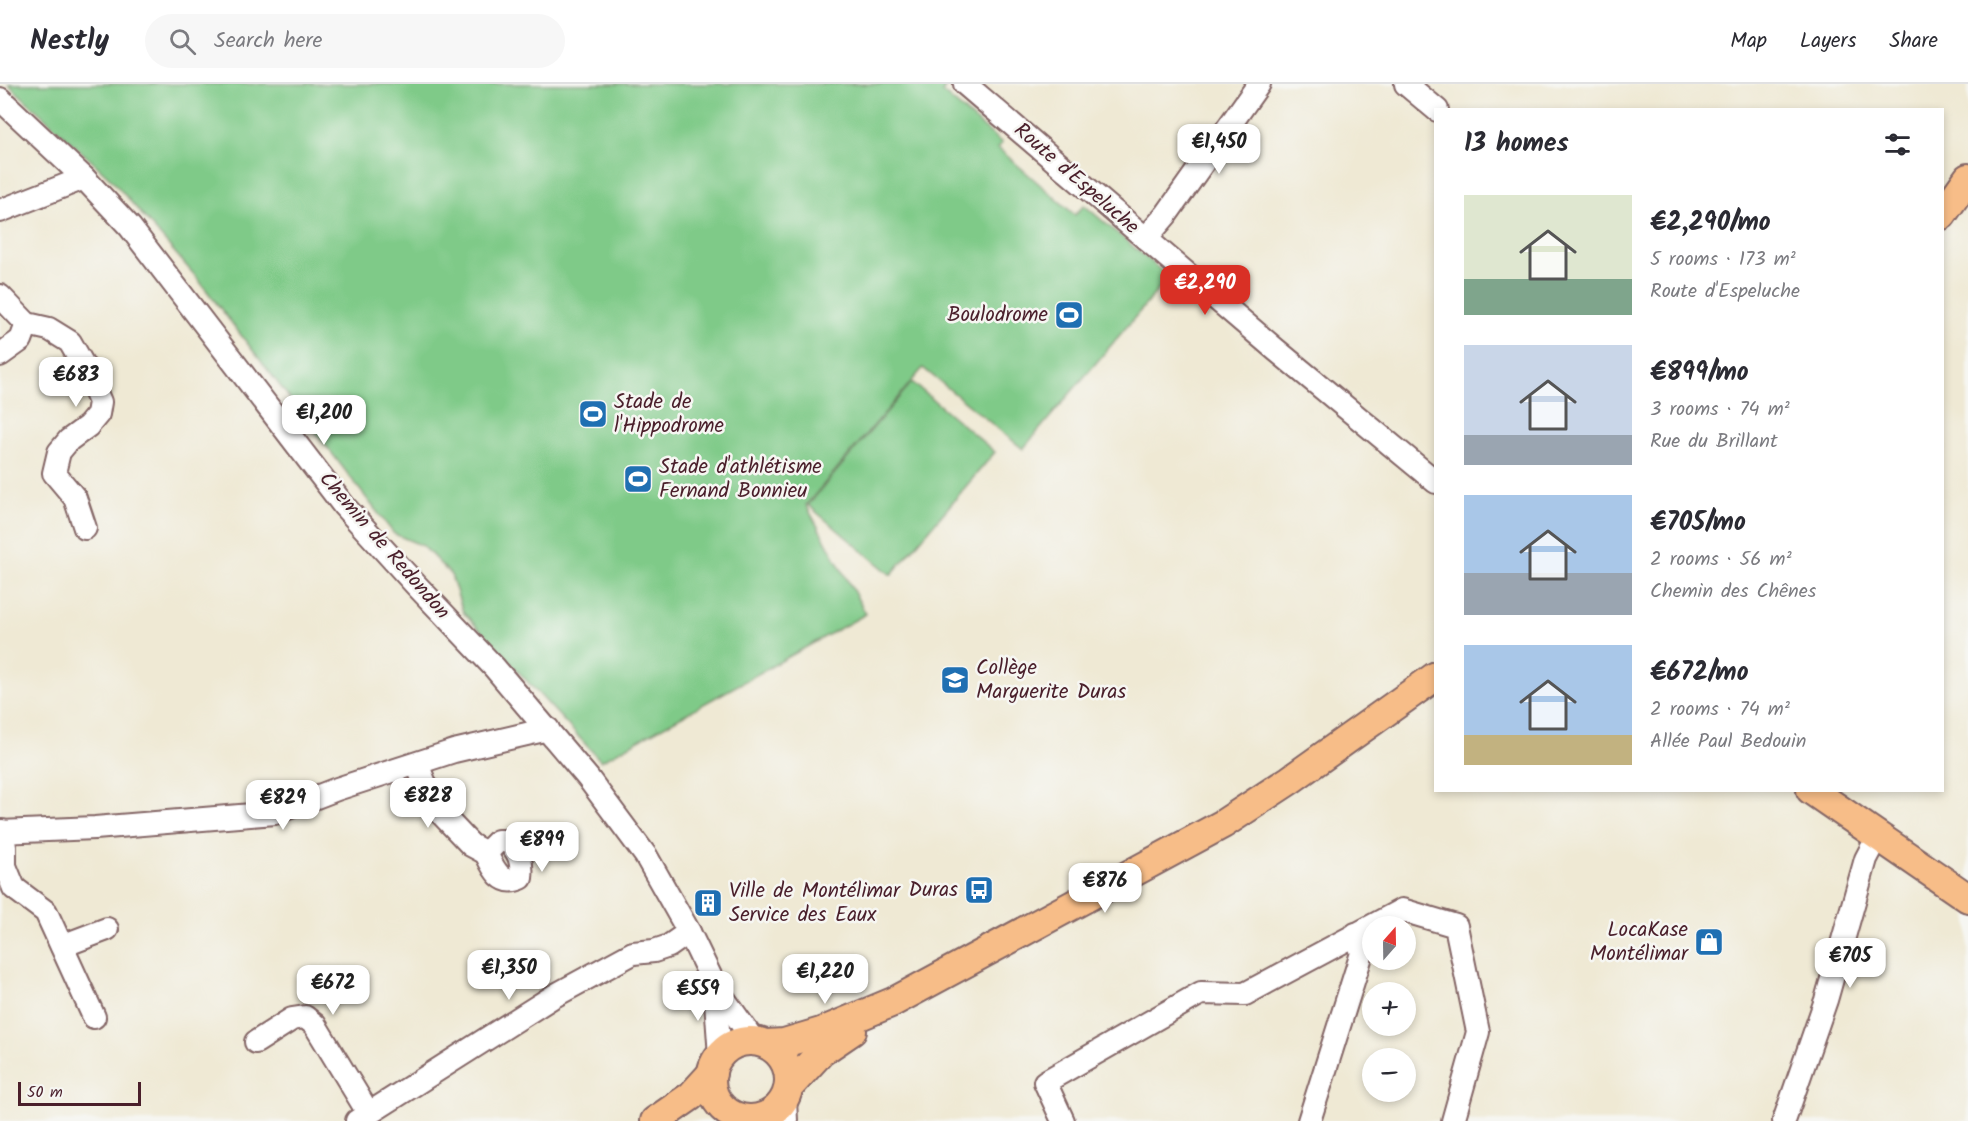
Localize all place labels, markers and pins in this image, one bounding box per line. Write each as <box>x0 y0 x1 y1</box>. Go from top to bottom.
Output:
pin: €1,450 <box>1170 124 1268 175</box>
pin: €2,290 <box>1156 265 1254 316</box>
place label: Boulodrome <box>947 299 1049 332</box>
sports icon: Boulodrome <box>1053 299 1085 331</box>
pin: €683 <box>40 357 112 408</box>
place label: Stade de l'Hippodrome <box>614 386 725 443</box>
pin: €1,200 <box>275 395 373 446</box>
sports icon: Stade de l'Hippodrome <box>577 398 609 430</box>
place label: Stade d'athlétisme Fernand Bonnieu <box>659 451 822 508</box>
sports icon: Stade d'athlétisme Fernand Bonnieu <box>622 463 654 495</box>
place label: Collège Marguerite Duras <box>976 652 1126 709</box>
school or university icon: Collège Marguerite Duras <box>939 664 971 696</box>
pin: €828 <box>392 778 464 829</box>
pin: €829 <box>247 780 319 831</box>
pin: €899 <box>506 822 578 873</box>
pin: €876 <box>1069 863 1141 914</box>
place label: Duras <box>909 874 958 907</box>
bus stop icon: Duras <box>963 874 995 906</box>
place label: Ville de Montélimar Service des Eaux <box>729 875 901 932</box>
building icon: Ville de Montélimar Service des Eaux <box>692 887 724 919</box>
place label: LocaKase Montélimar <box>1590 914 1689 971</box>
shop icon: LocaKase Montélimar <box>1693 926 1725 958</box>
pin: €705 <box>1814 938 1886 989</box>
pin: €1,350 <box>460 950 558 1001</box>
pin: €1,220 <box>776 954 874 1005</box>
pin: €672 <box>297 965 369 1016</box>
pin: €559 <box>662 971 734 1022</box>

